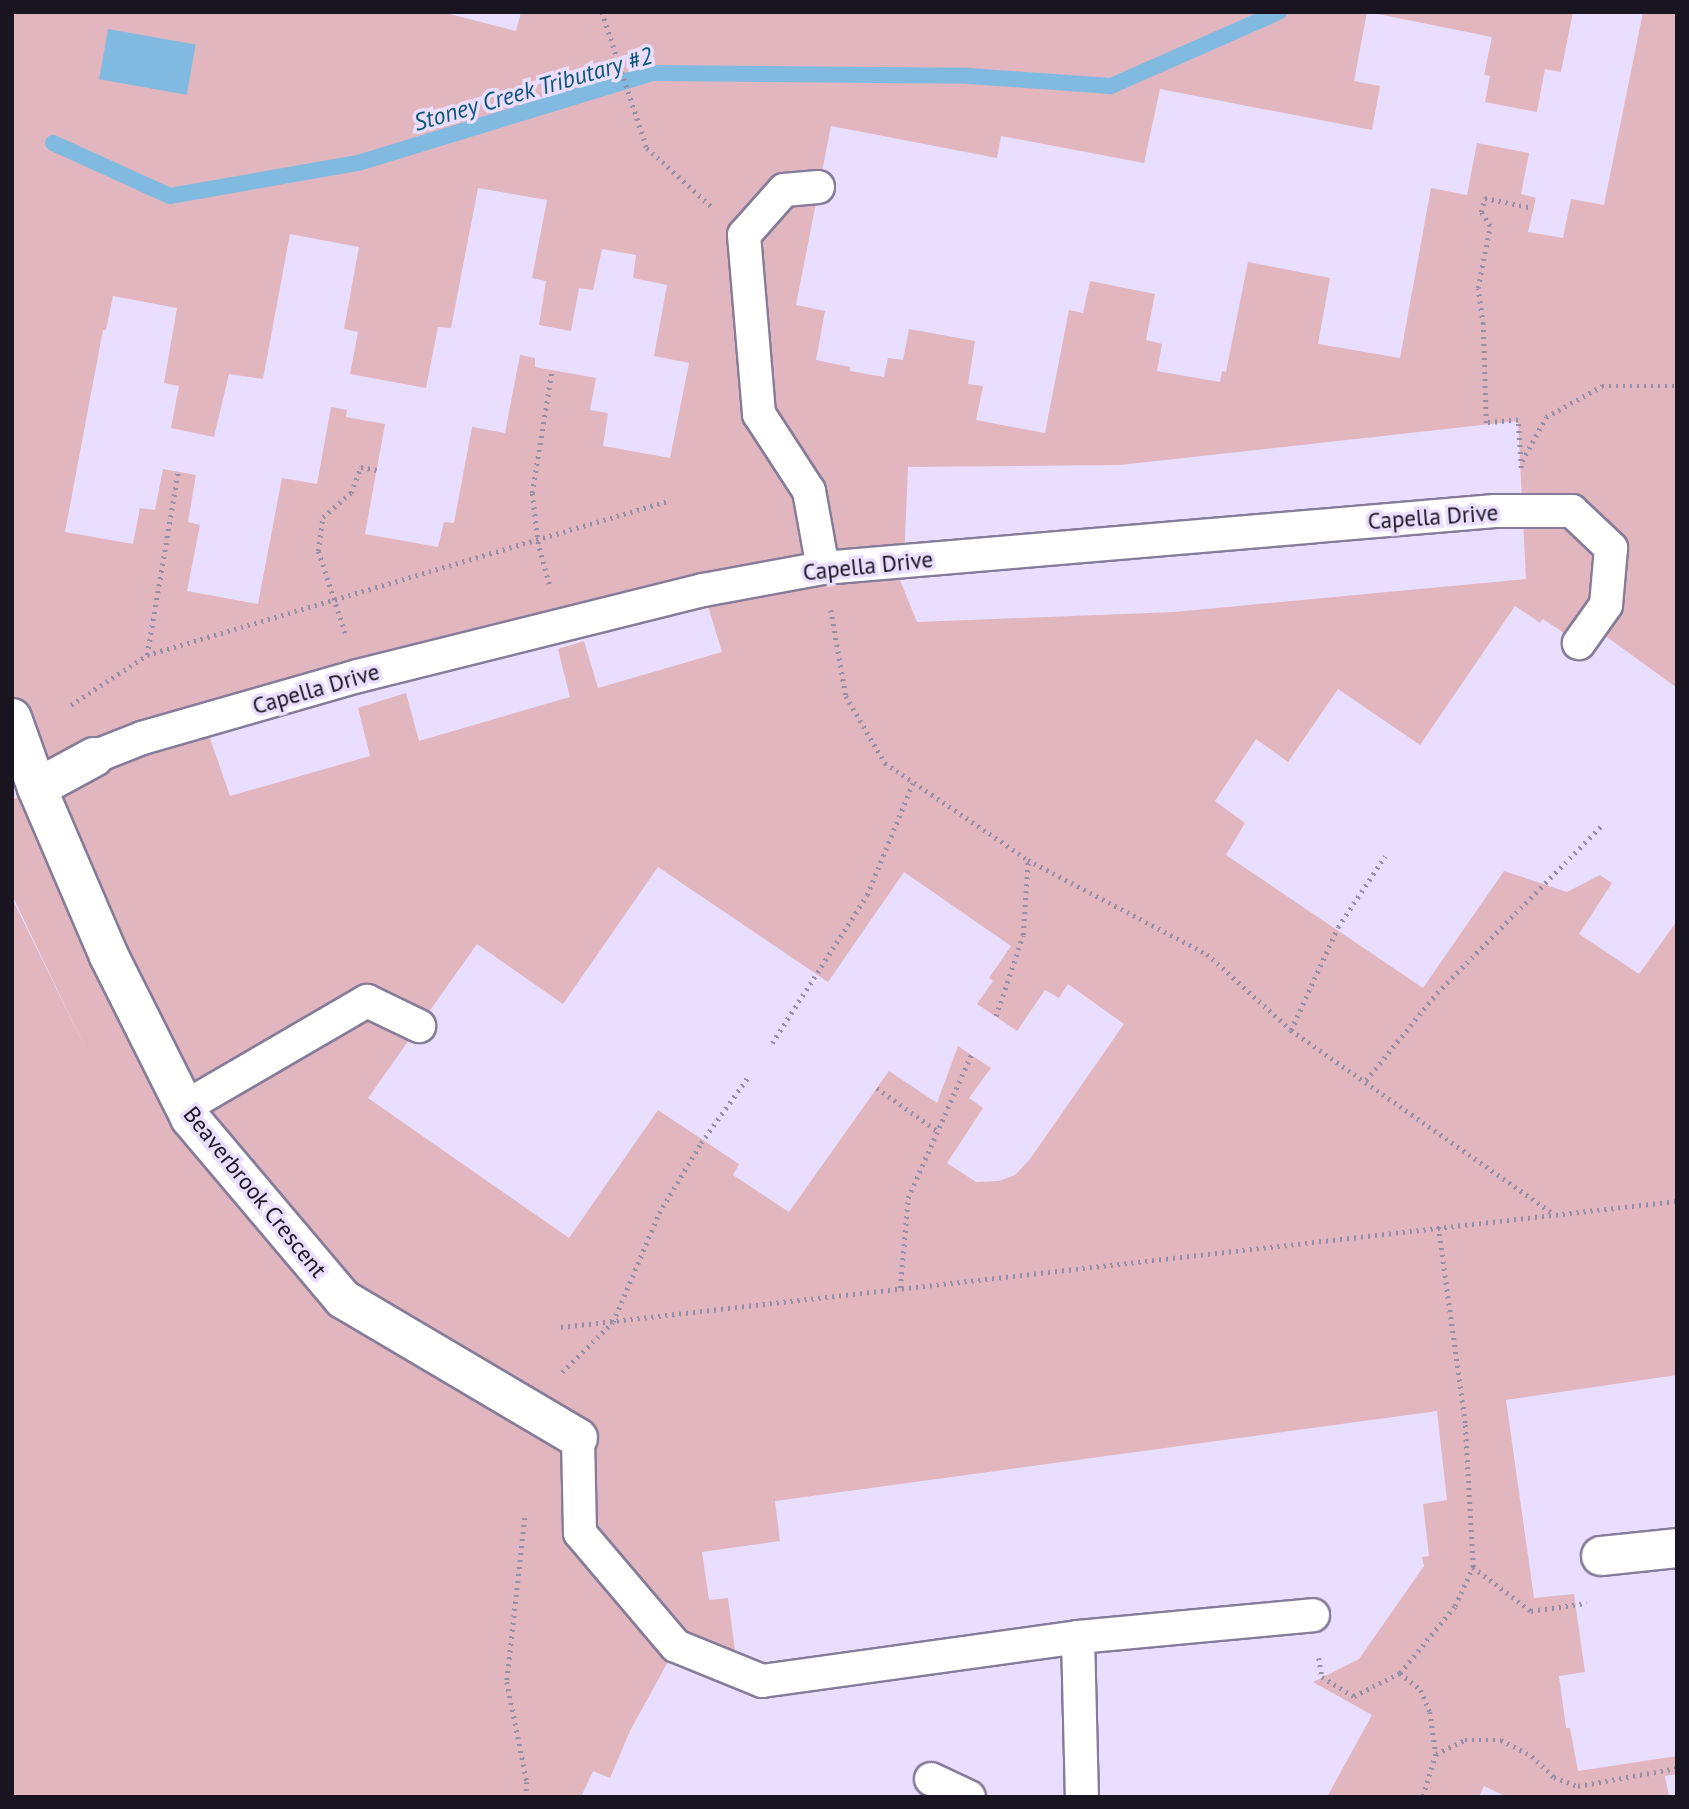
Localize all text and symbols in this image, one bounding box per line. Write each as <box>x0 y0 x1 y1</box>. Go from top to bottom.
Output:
water label: Stoney Creek Tributary #2 <box>409 41 657 137</box>
street label: Capella Drive <box>1367 499 1499 535</box>
street label: Capella Drive <box>802 545 934 587</box>
street label: Capella Drive <box>249 658 383 720</box>
street label: Beaverbrook Crescent <box>177 1101 333 1283</box>

